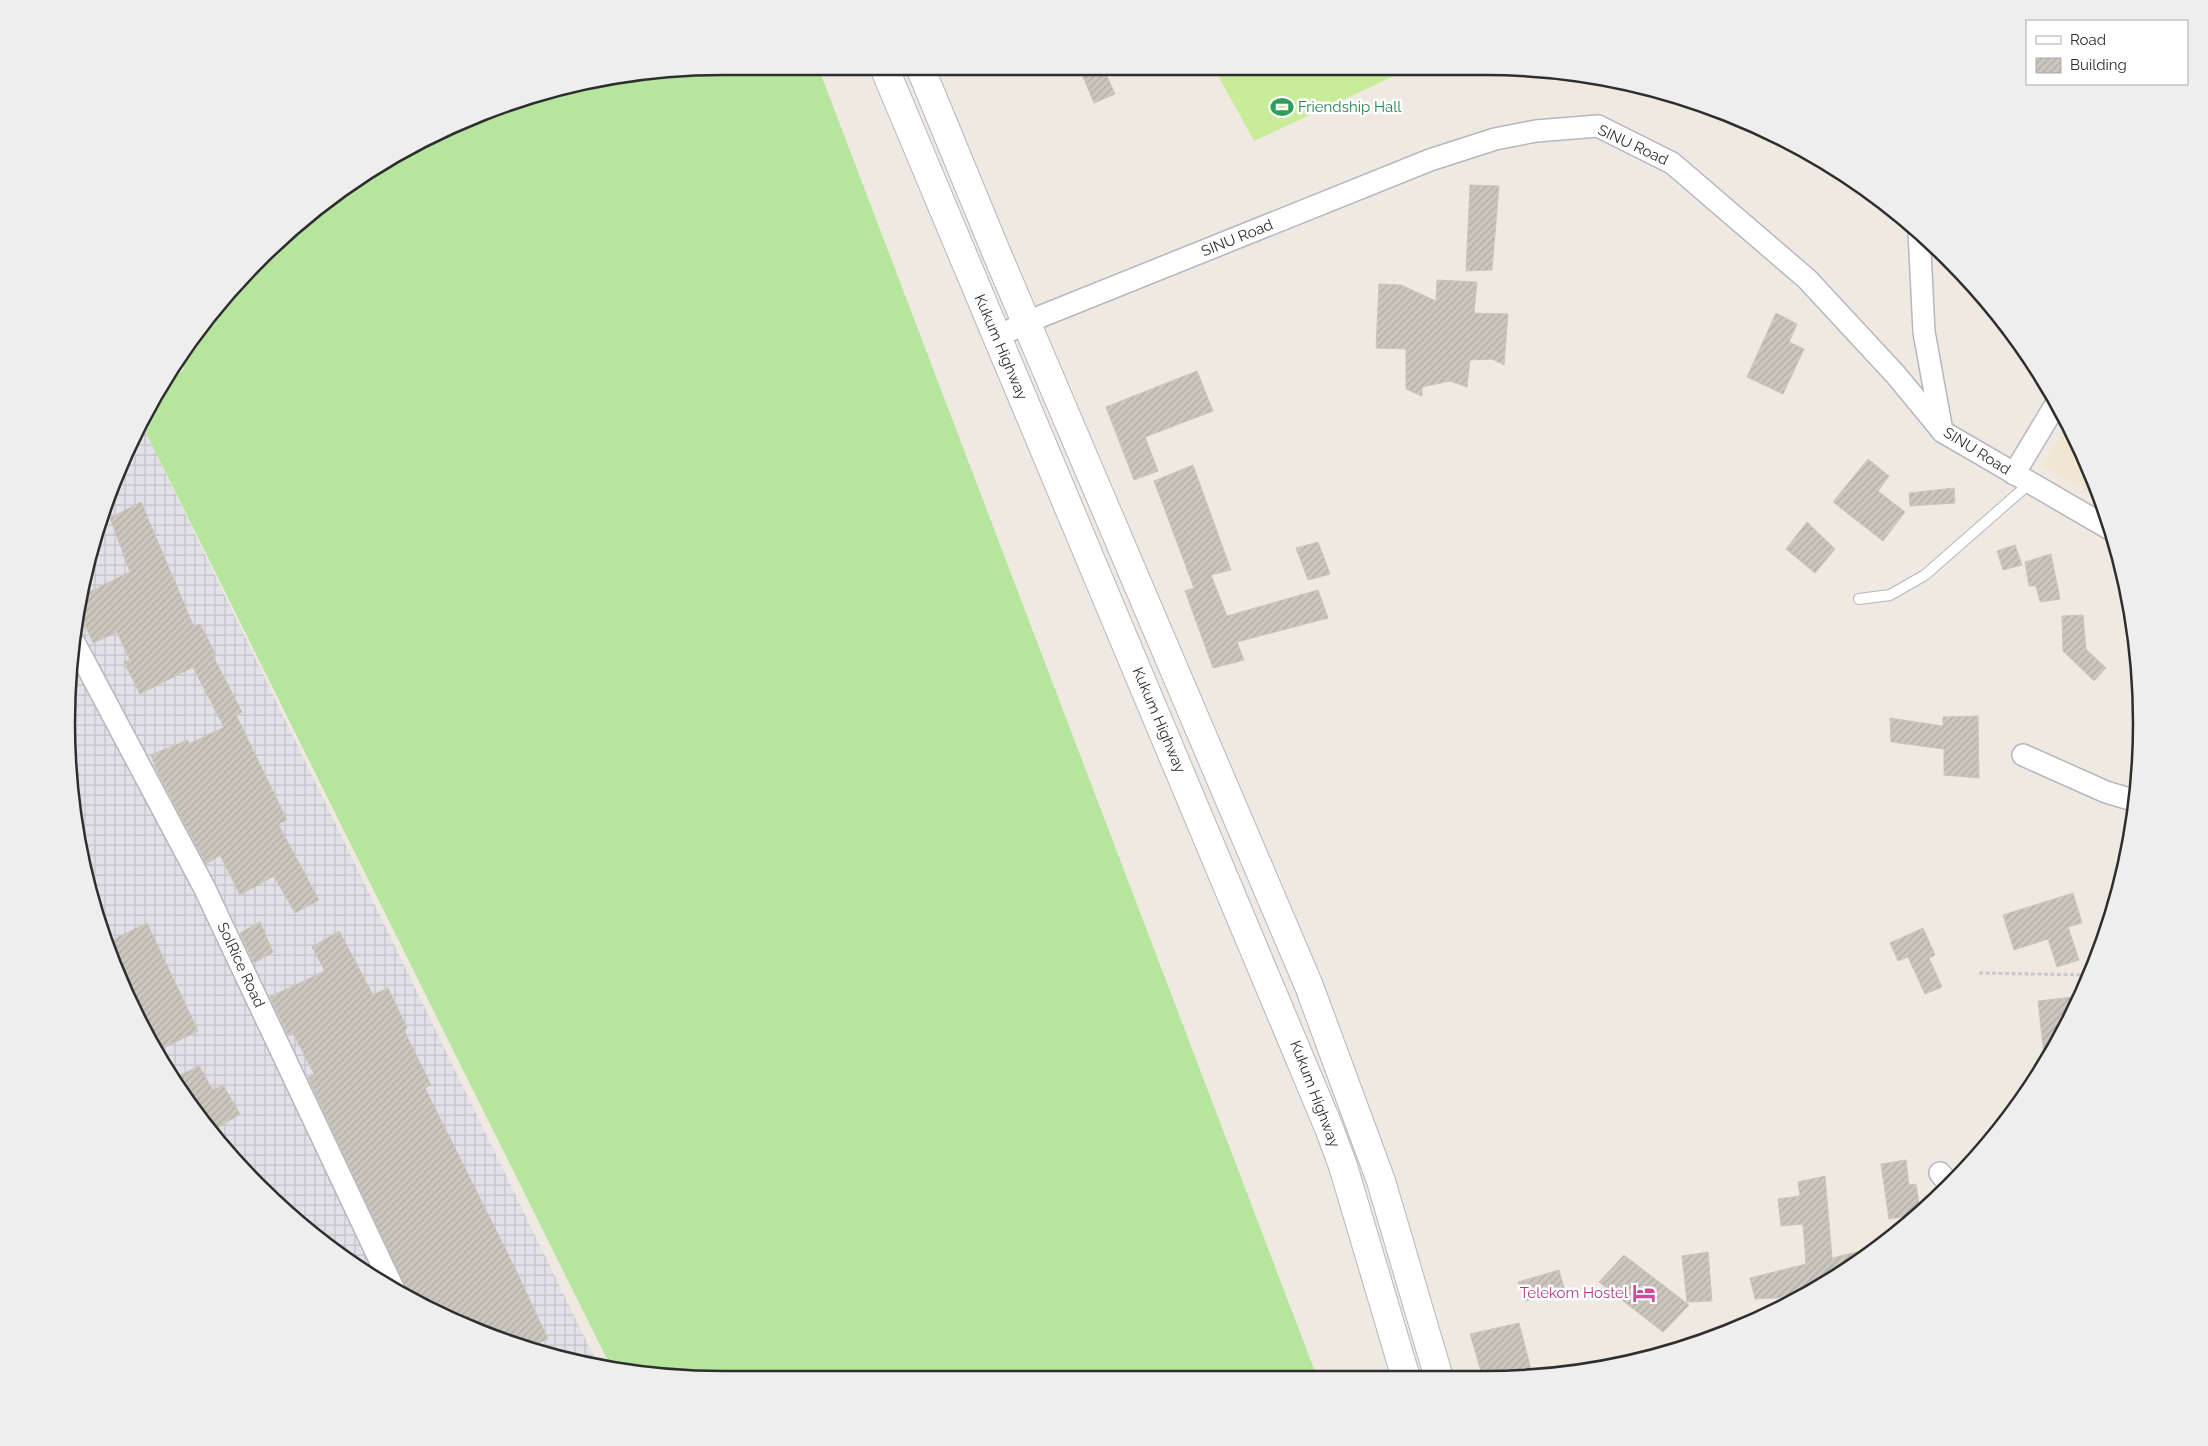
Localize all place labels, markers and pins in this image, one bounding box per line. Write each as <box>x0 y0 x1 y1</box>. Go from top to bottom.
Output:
sports icon: Friendship Hall <box>1269 94 1295 120</box>
place label: Friendship Hall <box>1298 98 1402 116</box>
hotel icon: Telekom Hostel <box>1631 1280 1657 1306</box>
place label: Telekom Hostel <box>1520 1284 1629 1302</box>

